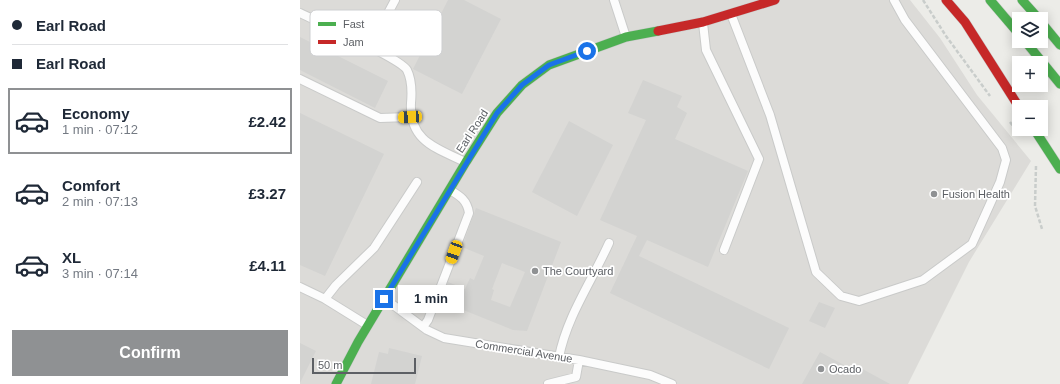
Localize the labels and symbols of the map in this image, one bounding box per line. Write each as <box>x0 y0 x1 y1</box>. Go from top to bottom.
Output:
legend <box>310 10 442 56</box>
text: Fast <box>343 18 364 30</box>
text: Jam <box>343 36 364 48</box>
route start <box>578 42 596 60</box>
street label: Earl Road <box>454 107 490 155</box>
car <box>398 110 422 124</box>
place label: Fusion Health <box>942 188 1010 200</box>
marker: Fusion Health <box>929 189 939 199</box>
car <box>444 239 464 265</box>
place label: The Courtyard <box>543 265 613 277</box>
marker: The Courtyard <box>530 266 540 276</box>
callout: 1 min <box>398 285 464 313</box>
route end <box>375 290 393 308</box>
street label: Commercial Avenue <box>475 337 573 365</box>
scale bar <box>312 356 416 375</box>
place label: Ocado <box>829 363 861 375</box>
marker: Ocado <box>816 364 826 374</box>

